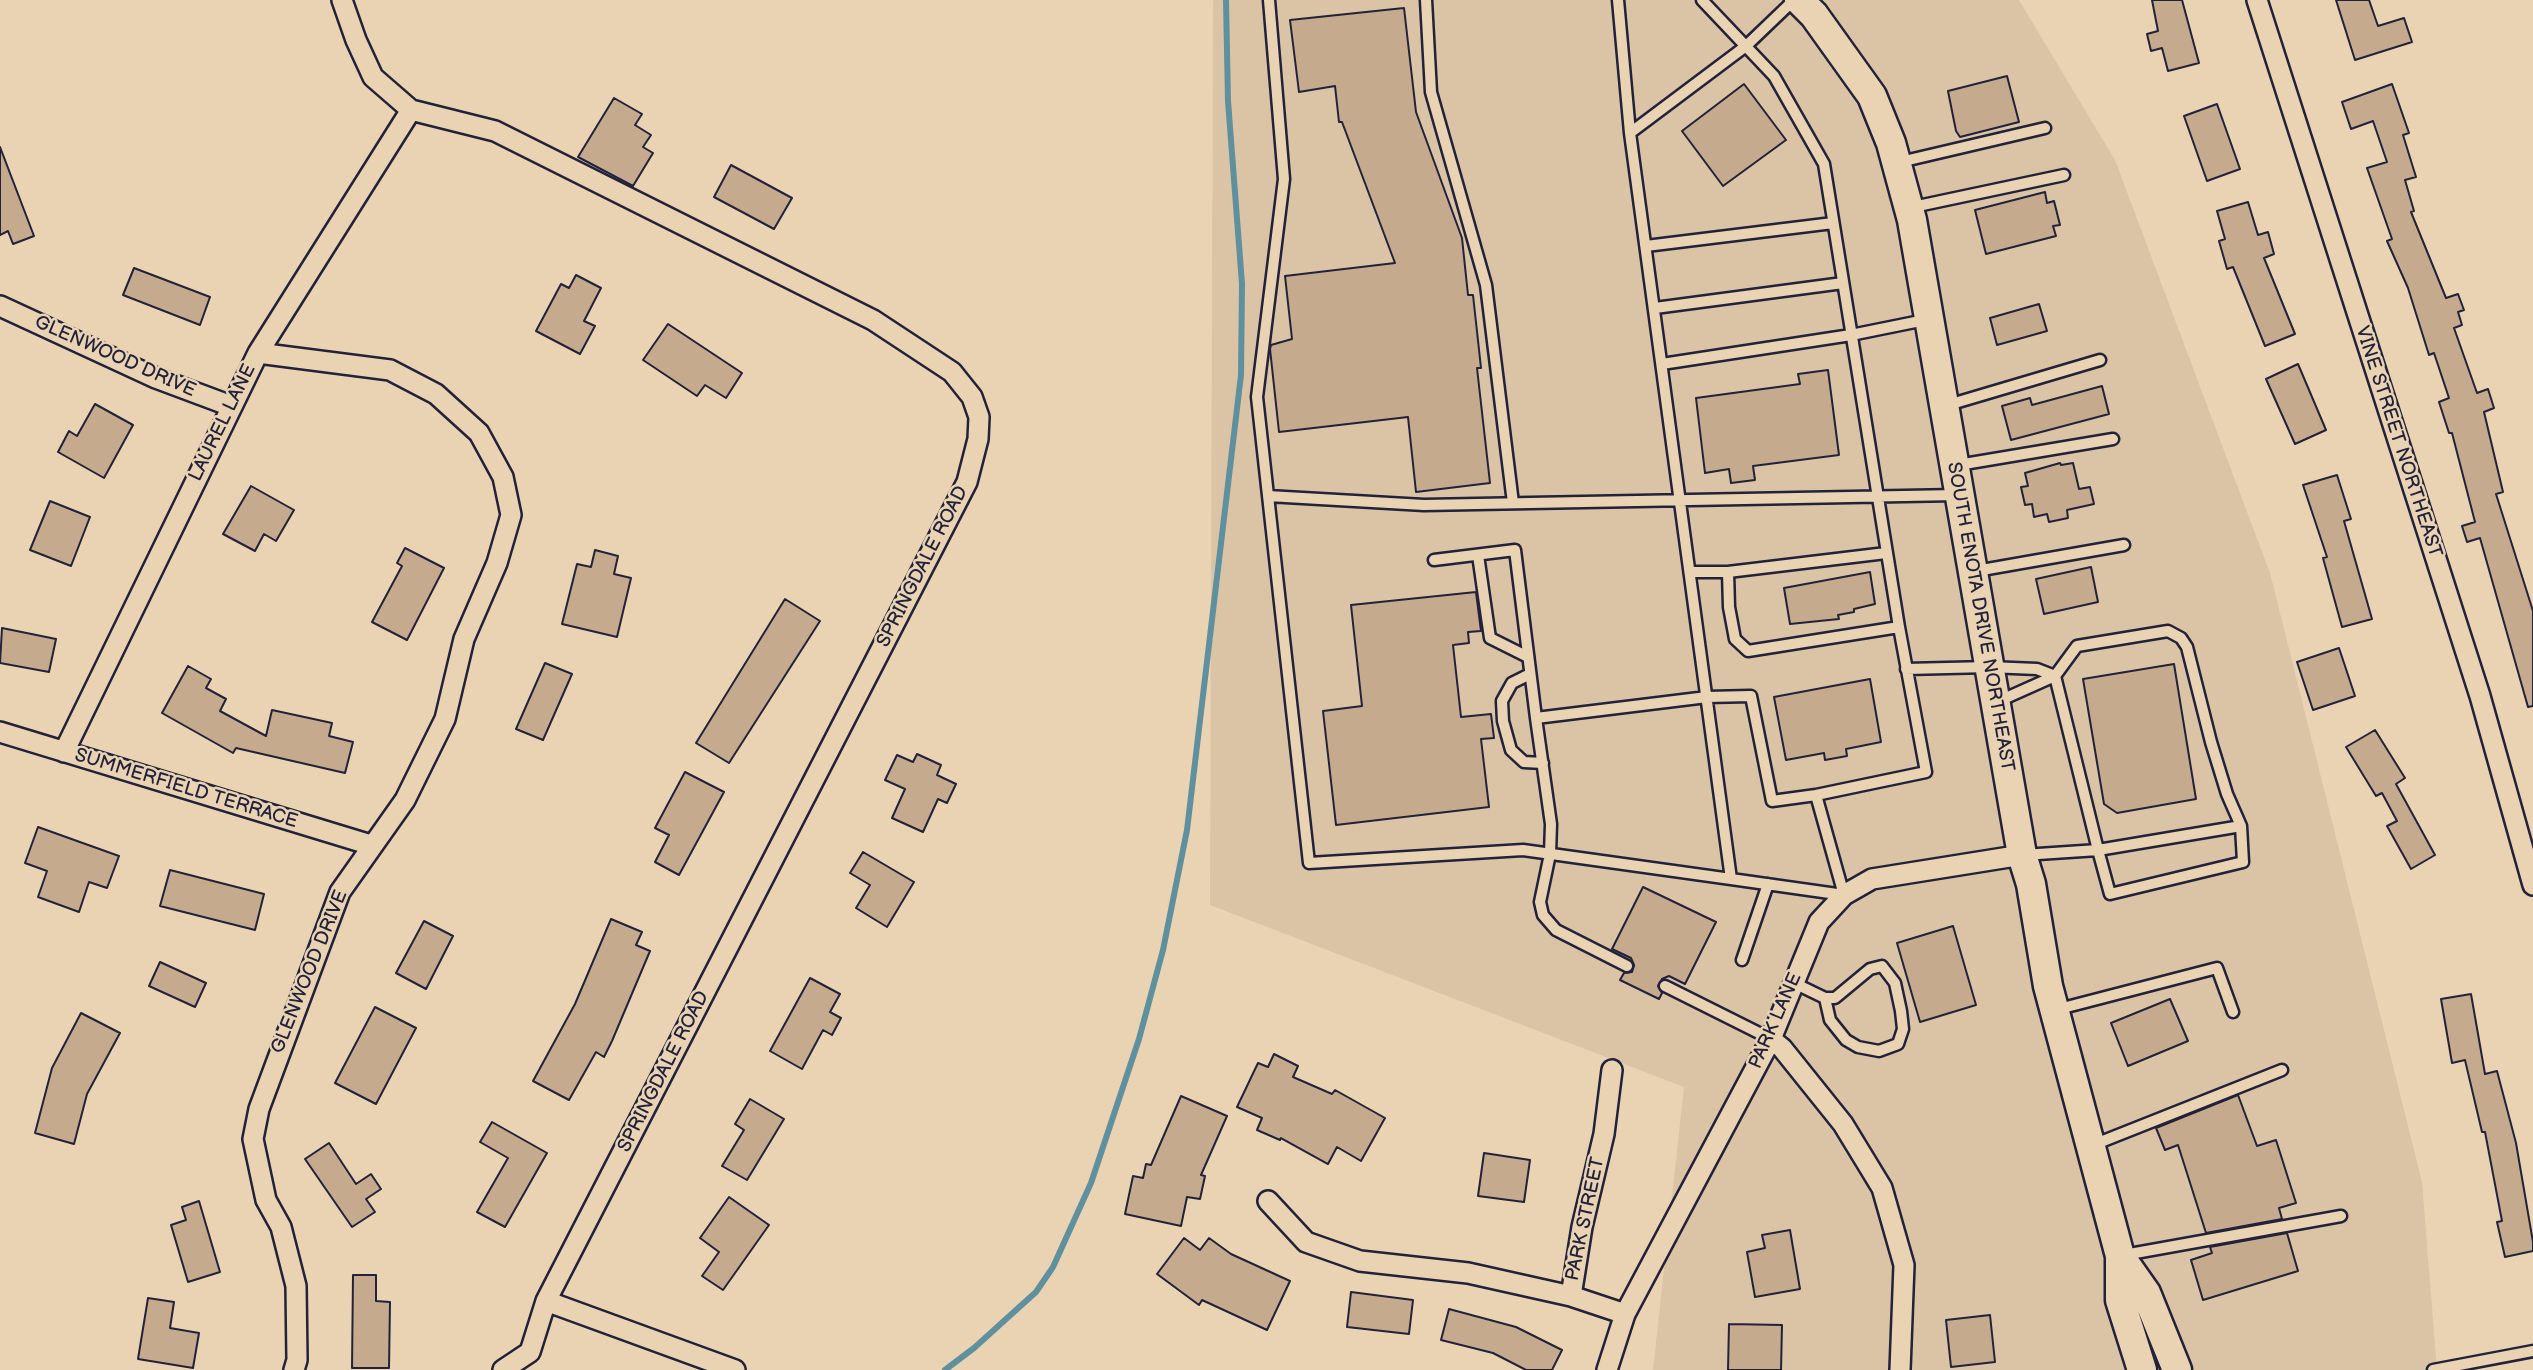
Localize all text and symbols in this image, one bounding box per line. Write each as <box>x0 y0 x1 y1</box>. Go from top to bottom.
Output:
street label: GLENWOOD DRIVE <box>31 311 199 403</box>
street label: VINE STREET NORTHEAST <box>2350 324 2446 560</box>
street label: LAUREL LANE <box>185 361 261 485</box>
street label: SOUTH ENOTA DRIVE NORTHEAST <box>1942 461 2018 773</box>
street label: SPRINGDALE ROAD <box>872 483 974 651</box>
street label: SUMMERFIELD TERRACE <box>72 744 300 834</box>
street label: GLENWOOD DRIVE <box>267 887 353 1057</box>
street label: PARK LANE <box>1745 970 1807 1072</box>
street label: SPRINGDALE ROAD <box>613 988 715 1156</box>
street label: PARK STREET <box>1562 1155 1610 1283</box>

